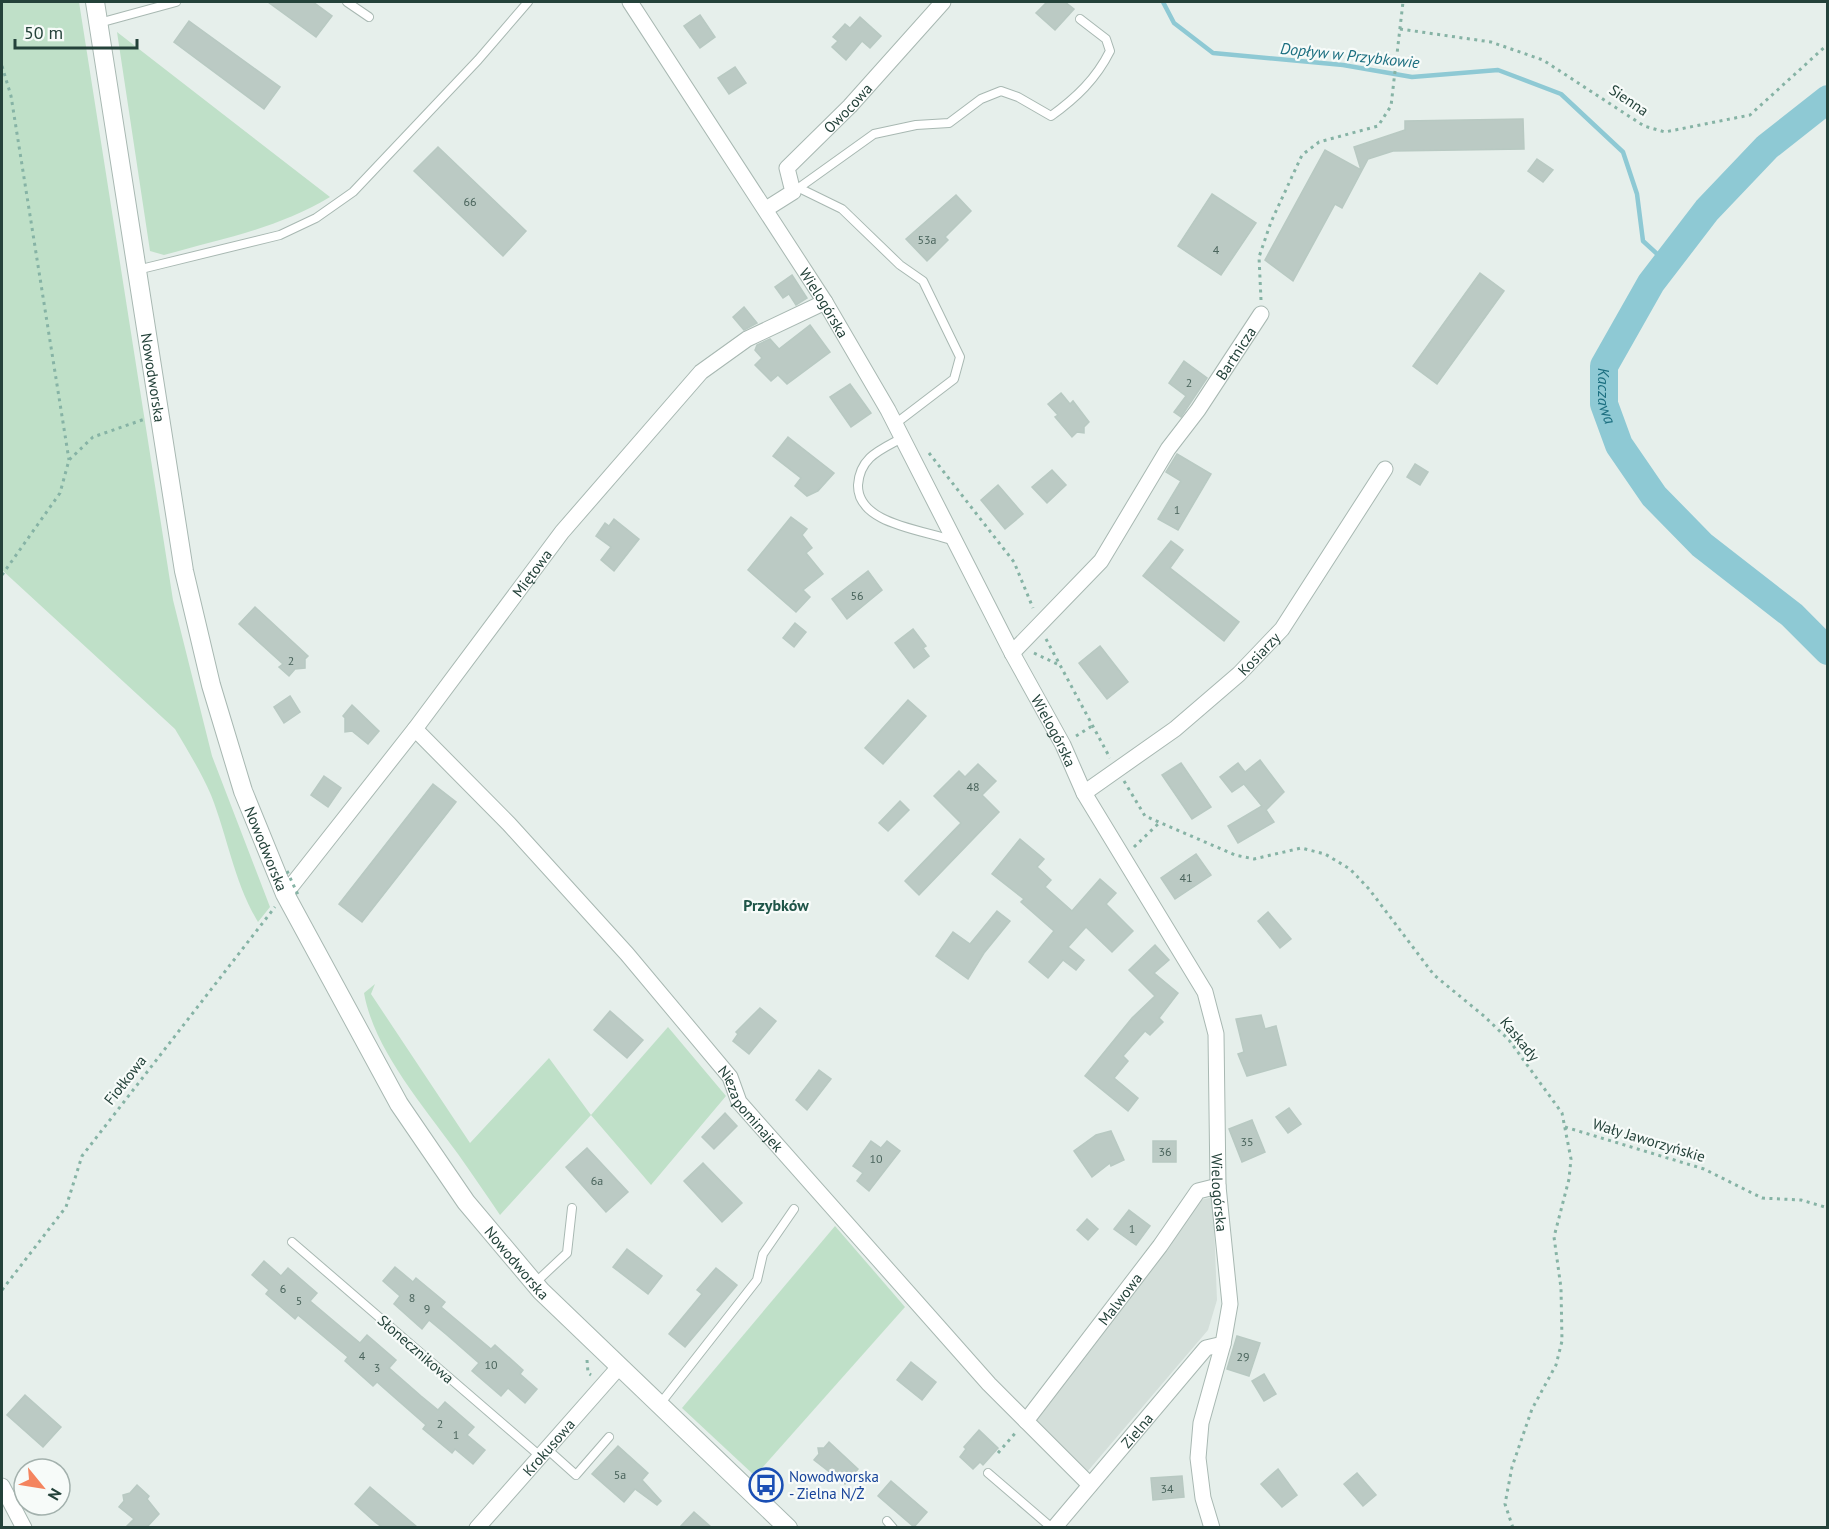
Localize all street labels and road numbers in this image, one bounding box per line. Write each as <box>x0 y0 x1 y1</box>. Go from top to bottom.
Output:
street label: Owocowa <box>819 79 876 137</box>
street label: Sienna <box>1606 80 1652 120</box>
street label: Wielogórska <box>796 264 853 341</box>
street label: Bartnicza <box>1211 323 1260 383</box>
street label: Nowodworska <box>137 332 170 423</box>
street label: Miętowa <box>508 545 556 600</box>
street label: Kosiarzy <box>1233 628 1284 679</box>
street label: Wielogórska <box>1027 691 1081 769</box>
street label: Nowodworska <box>241 803 292 894</box>
street label: Kaskady <box>1496 1013 1544 1065</box>
street label: Fiołkowa <box>100 1051 150 1109</box>
street label: Niezapominajek <box>714 1061 789 1156</box>
street label: Wały Jaworzyńskie <box>1590 1114 1708 1166</box>
street label: Wielogórska <box>1208 1153 1232 1233</box>
street label: Nowodworska <box>481 1222 553 1303</box>
street label: Malwowa <box>1094 1269 1146 1329</box>
street label: Słonecznikowa <box>374 1311 458 1387</box>
street label: Zielna <box>1116 1409 1157 1452</box>
street label: Krokusowa <box>518 1415 579 1479</box>

